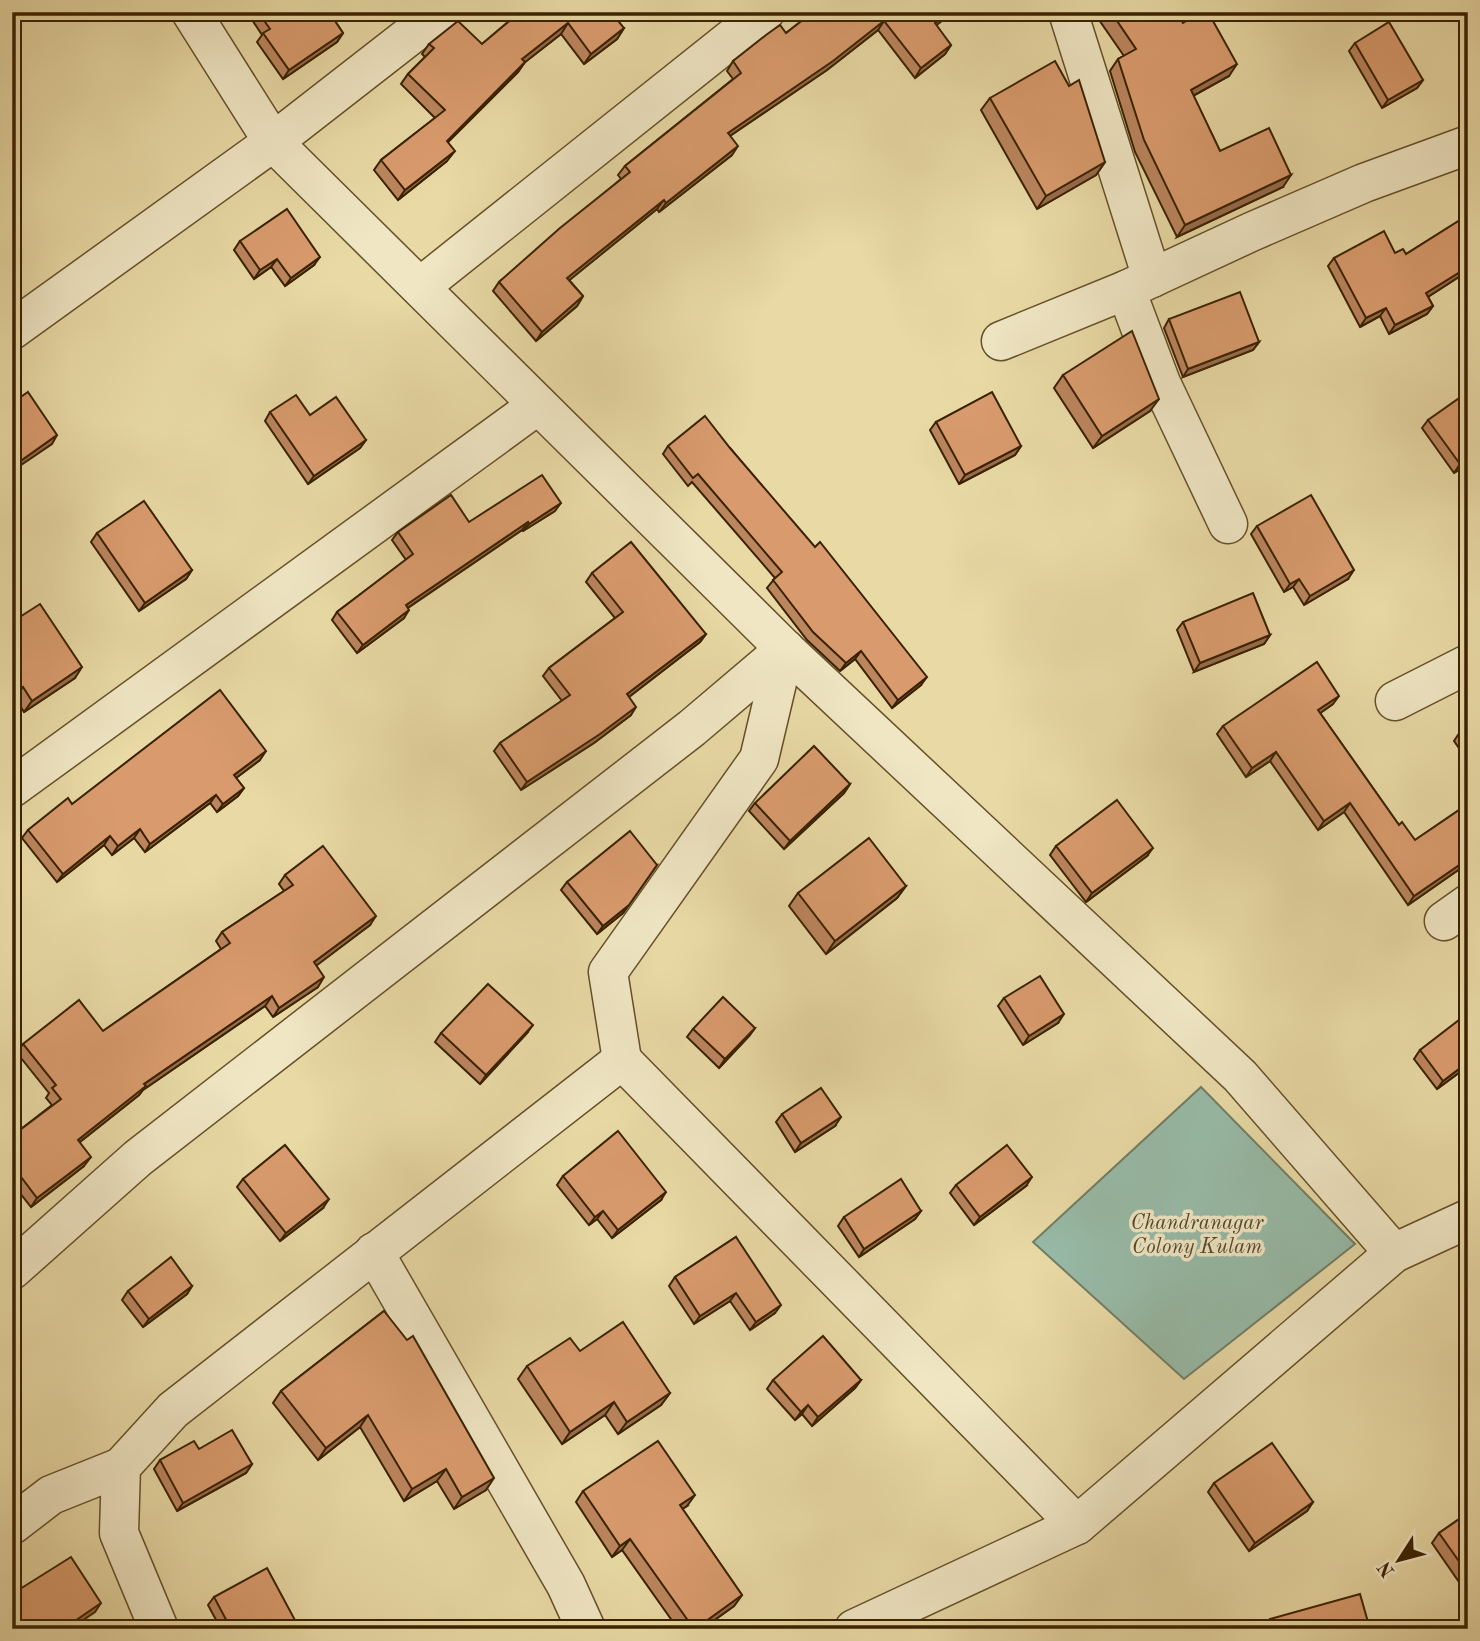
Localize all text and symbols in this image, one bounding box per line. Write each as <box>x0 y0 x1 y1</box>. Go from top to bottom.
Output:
water label: Chandranagar Colony Kulam <box>1130 1213 1265 1258</box>
north arrow <box>1364 1526 1434 1596</box>
text: N <box>1375 1557 1399 1580</box>

